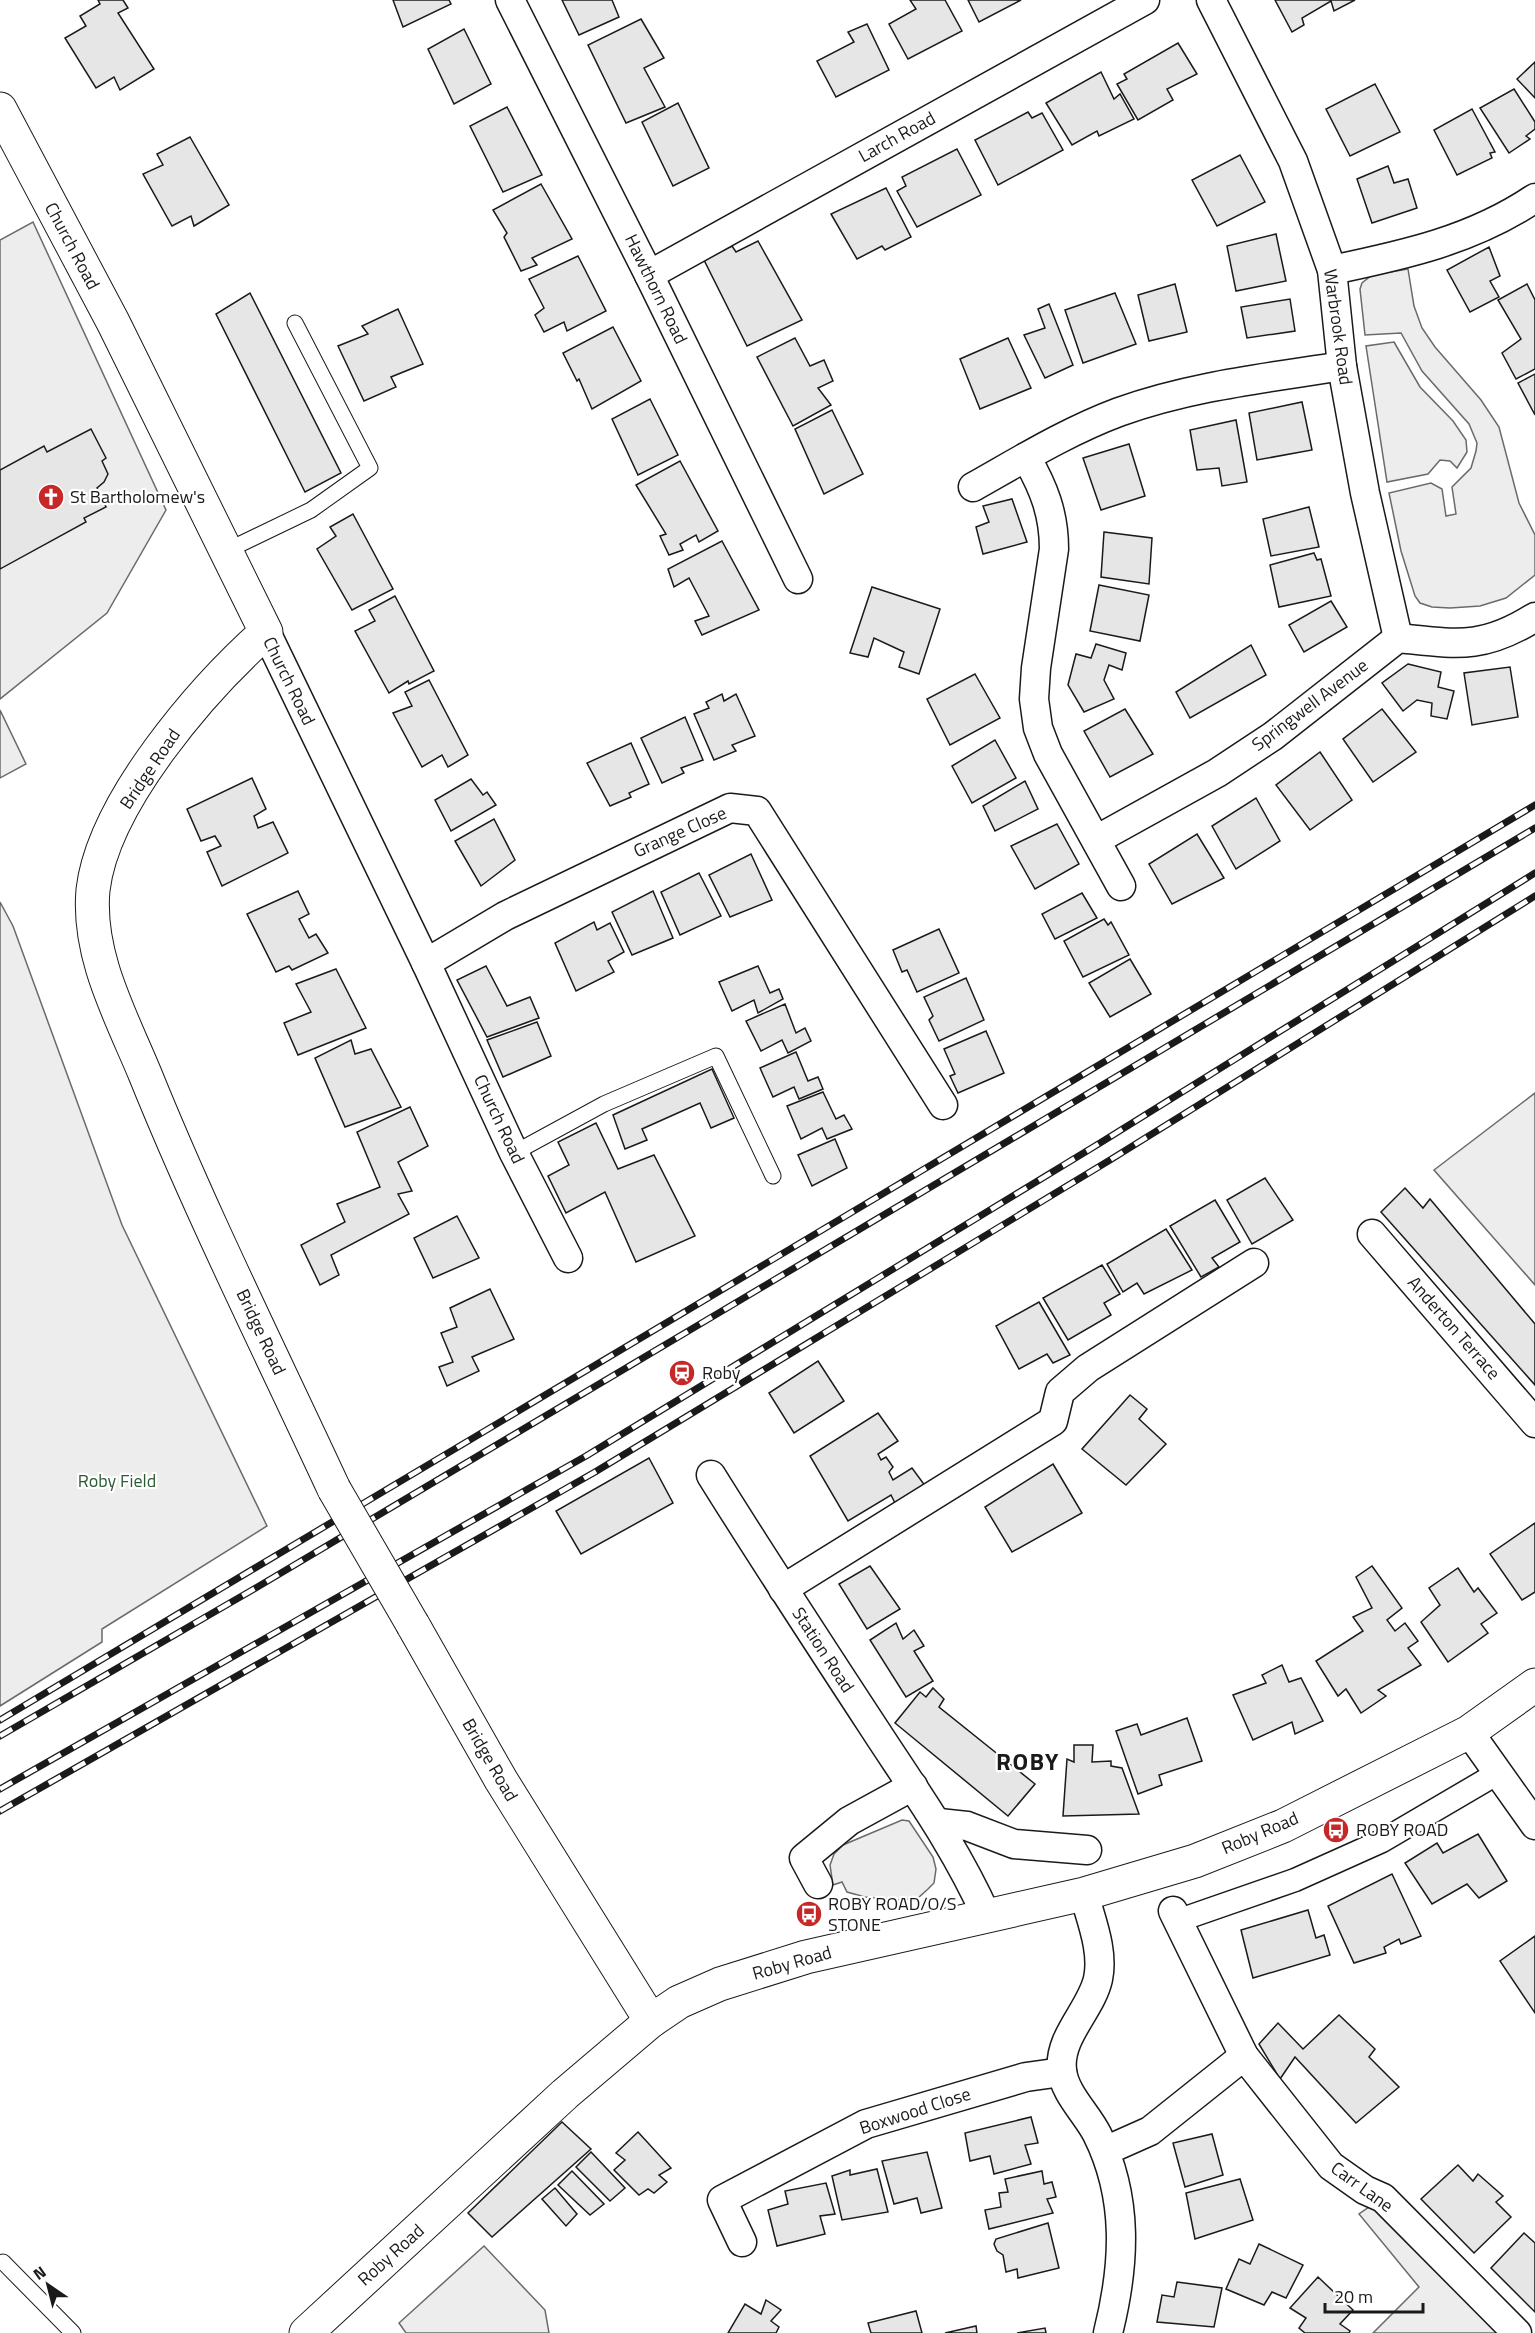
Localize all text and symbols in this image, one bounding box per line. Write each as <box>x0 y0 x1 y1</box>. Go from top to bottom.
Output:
street label: Larch Road <box>853 104 940 169</box>
street label: Church Road <box>38 197 107 294</box>
street label: Hawthorn Road <box>618 229 695 348</box>
street label: Warbrook Road <box>1317 267 1360 387</box>
church icon: St Bartholomew's <box>36 482 66 512</box>
place label: St Bartholomew's <box>70 483 205 510</box>
street label: Church Road <box>256 632 323 730</box>
street label: Springwell Avenue <box>1246 652 1374 757</box>
street label: Bridge Road <box>113 723 187 814</box>
street label: Grange Close <box>629 799 731 864</box>
street label: Church Road <box>467 1070 532 1168</box>
street label: Anderton Terrace <box>1402 1270 1507 1386</box>
street label: Bridge Road <box>230 1284 293 1379</box>
station icon: Roby <box>667 1358 697 1388</box>
place label: Roby <box>702 1359 741 1386</box>
park label: Roby Field <box>78 1467 156 1494</box>
street label: Station Road <box>786 1602 861 1698</box>
street label: Bridge Road <box>456 1713 525 1806</box>
district label: ROBY <box>996 1743 1060 1779</box>
street label: Roby Road <box>1217 1804 1303 1861</box>
bus stop icon: ROBY ROAD <box>1321 1815 1351 1845</box>
place label: ROBY ROAD <box>1356 1816 1448 1843</box>
place label: ROBY ROAD/O/S STONE <box>828 1890 956 1938</box>
bus stop icon: ROBY ROAD/O/S STONE <box>794 1899 824 1929</box>
street label: Roby Road <box>749 1938 835 1987</box>
street label: Boxwood Close <box>856 2080 974 2141</box>
street label: Carr Lane <box>1325 2155 1399 2219</box>
street label: Roby Road <box>351 2217 430 2292</box>
north arrow <box>18 2255 78 2315</box>
text: N <box>28 2260 51 2286</box>
scale bar <box>1325 2276 1422 2314</box>
text: 20 m <box>1334 2283 1373 2310</box>

